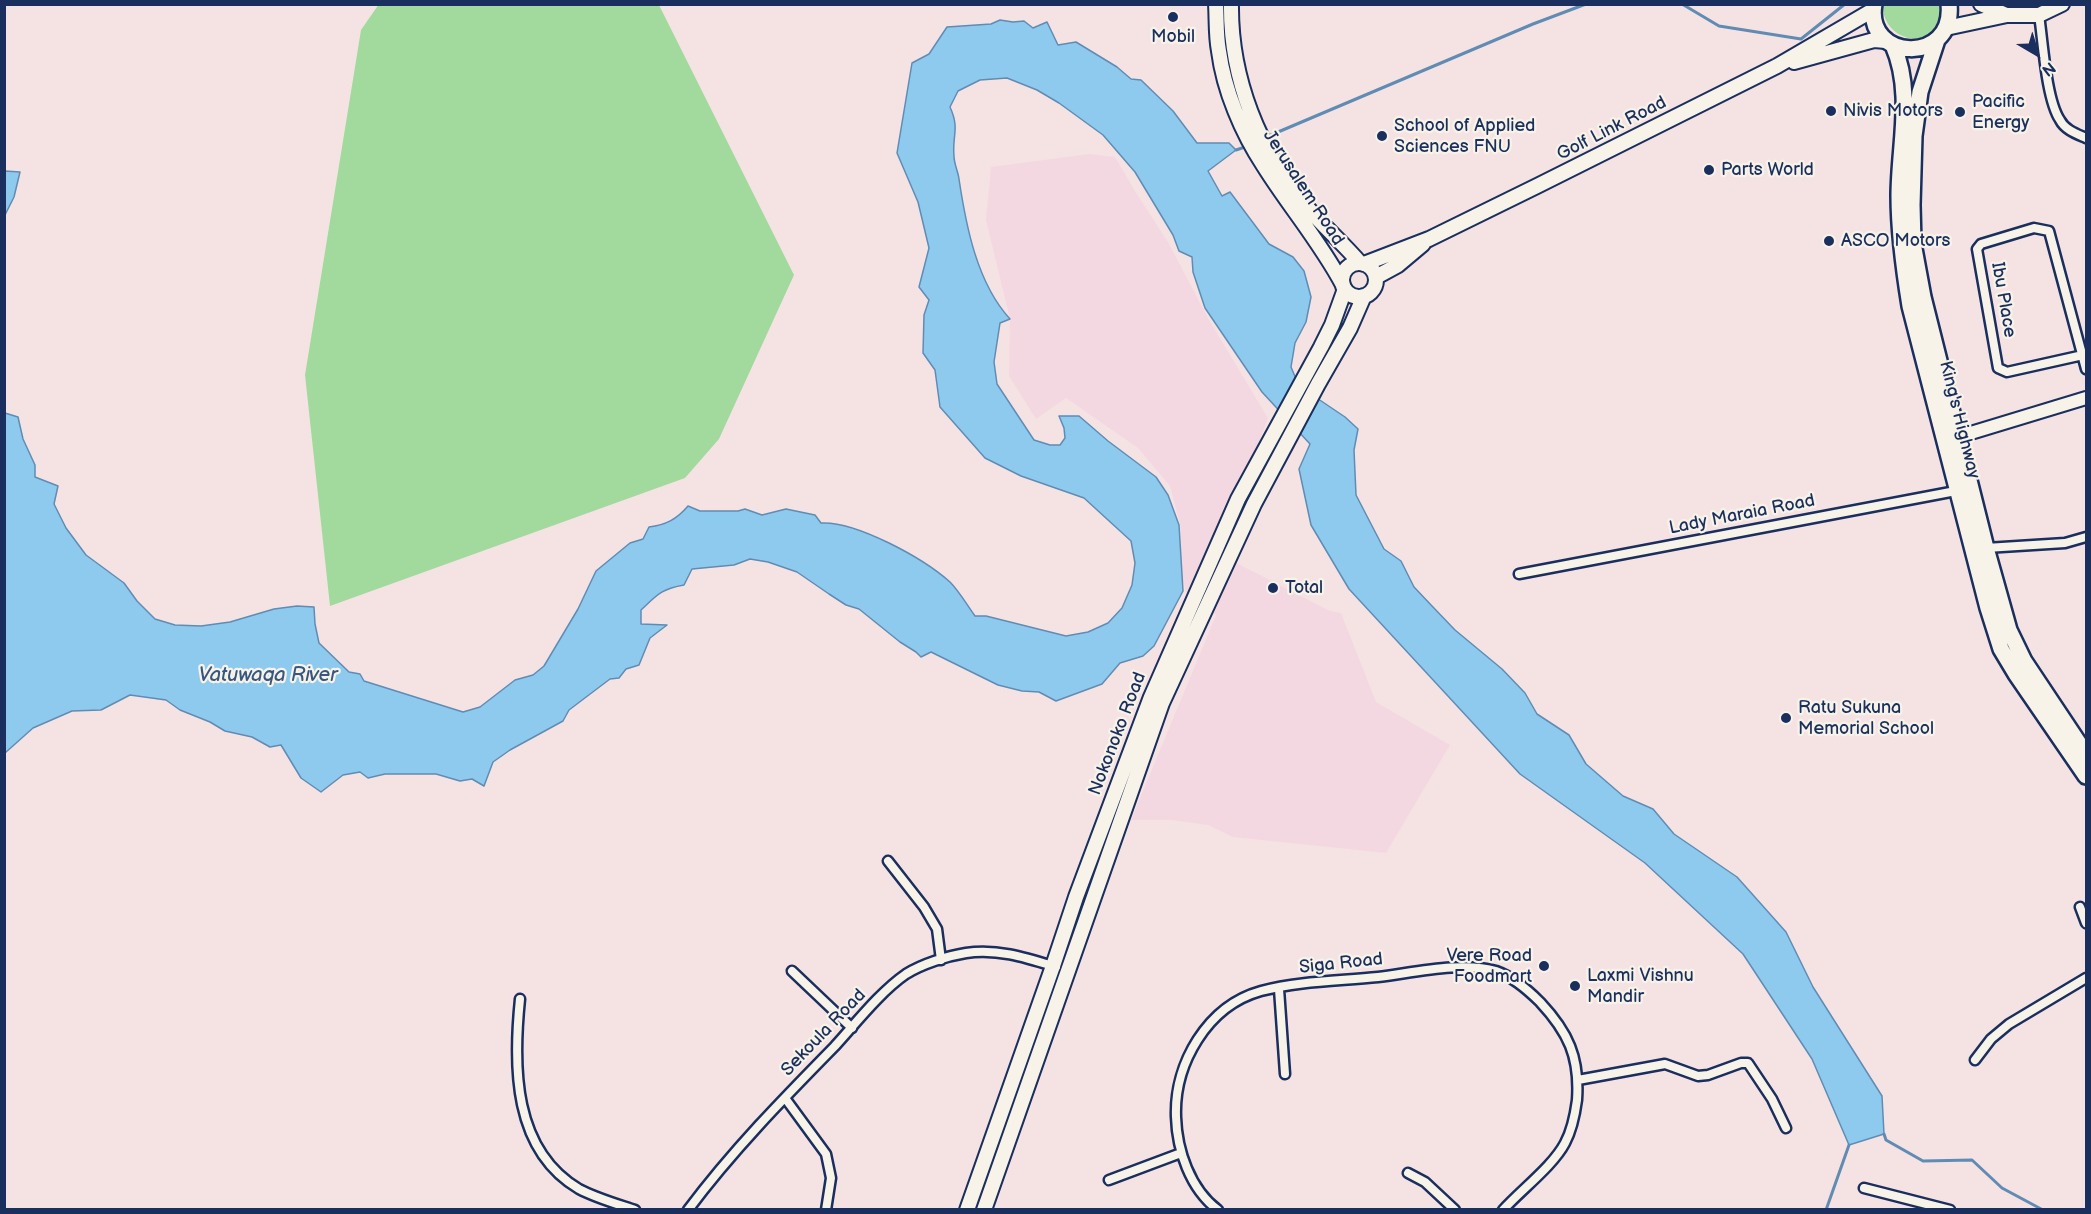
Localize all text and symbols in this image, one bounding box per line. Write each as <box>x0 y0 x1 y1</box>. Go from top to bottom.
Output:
marker: Mobil <box>1166 10 1180 24</box>
north arrow <box>2007 24 2067 84</box>
place label: Mobil <box>1151 26 1195 48</box>
text: N <box>2038 57 2059 80</box>
place label: Pacific Energy <box>1972 91 2029 134</box>
street label: Golf Link Road <box>1554 92 1670 166</box>
place label: Nivis Motors <box>1843 100 1943 122</box>
marker: Nivis Motors <box>1824 104 1838 118</box>
marker: Pacific Energy <box>1953 105 1967 119</box>
place label: School of Applied Sciences FNU <box>1394 115 1535 158</box>
street label: Jerusalem Road <box>1258 126 1348 250</box>
marker: School of Applied Sciences FNU <box>1375 129 1389 143</box>
place label: Parts World <box>1721 159 1814 181</box>
marker: Parts World <box>1702 163 1716 177</box>
place label: ASCO Motors <box>1841 230 1950 252</box>
marker: ASCO Motors <box>1822 234 1836 248</box>
street label: Ibu Place <box>1986 261 2020 339</box>
street label: King's Highway <box>1934 359 1984 481</box>
street label: Lady Maraia Road <box>1667 490 1817 540</box>
place label: Total <box>1285 577 1323 599</box>
marker: Total <box>1266 581 1280 595</box>
water label: Vatuwaqa River <box>199 664 337 688</box>
street label: Nokonoko Road <box>1085 669 1151 799</box>
place label: Ratu Sukuna Memorial School <box>1798 697 1934 740</box>
marker: Ratu Sukuna Memorial School <box>1779 711 1793 725</box>
place label: Vere Road Foodmart <box>1446 945 1532 988</box>
street label: Siga Road <box>1298 949 1384 979</box>
marker: Vere Road Foodmart <box>1537 959 1551 973</box>
place label: Laxmi Vishnu Mandir <box>1587 965 1694 1008</box>
marker: Laxmi Vishnu Mandir <box>1568 979 1582 993</box>
street label: Sekoula Road <box>777 985 871 1081</box>

